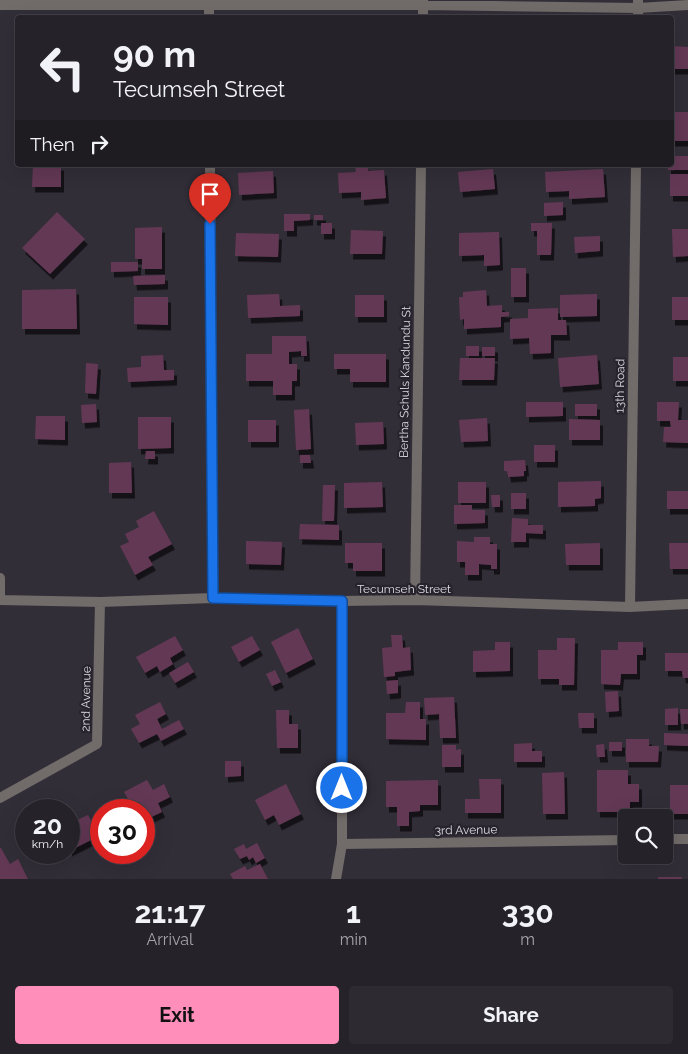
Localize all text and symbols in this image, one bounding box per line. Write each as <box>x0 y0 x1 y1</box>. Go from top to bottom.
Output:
text: 90 m <box>113 34 196 75</box>
icon: left <box>30 35 95 100</box>
text: Tecumseh Street <box>113 76 285 102</box>
icon: right <box>85 130 113 158</box>
text: Then <box>30 133 75 155</box>
pin <box>189 173 231 224</box>
icon: arrive <box>196 180 224 208</box>
street label: Bertha Schuls Kandundu St <box>397 306 413 458</box>
street label: 13th Road <box>613 359 627 413</box>
street label: Tecumseh Street <box>357 582 451 596</box>
street label: 2nd Avenue <box>78 666 94 732</box>
position arrow <box>315 761 367 813</box>
speed limit sign: 30 <box>90 799 155 864</box>
map controls <box>618 809 673 864</box>
button: search <box>618 809 673 864</box>
text: 20 <box>33 810 62 840</box>
street label: 3rd Avenue <box>435 822 497 838</box>
text: km/h <box>32 837 63 851</box>
text: 21:17 <box>134 895 205 930</box>
text: 1 <box>346 895 361 930</box>
text: 330 <box>502 895 554 930</box>
text: Arrival <box>146 930 193 949</box>
text: min <box>340 930 367 949</box>
text: m <box>520 930 535 949</box>
button: Exit <box>15 986 339 1044</box>
button: Share <box>349 986 673 1044</box>

